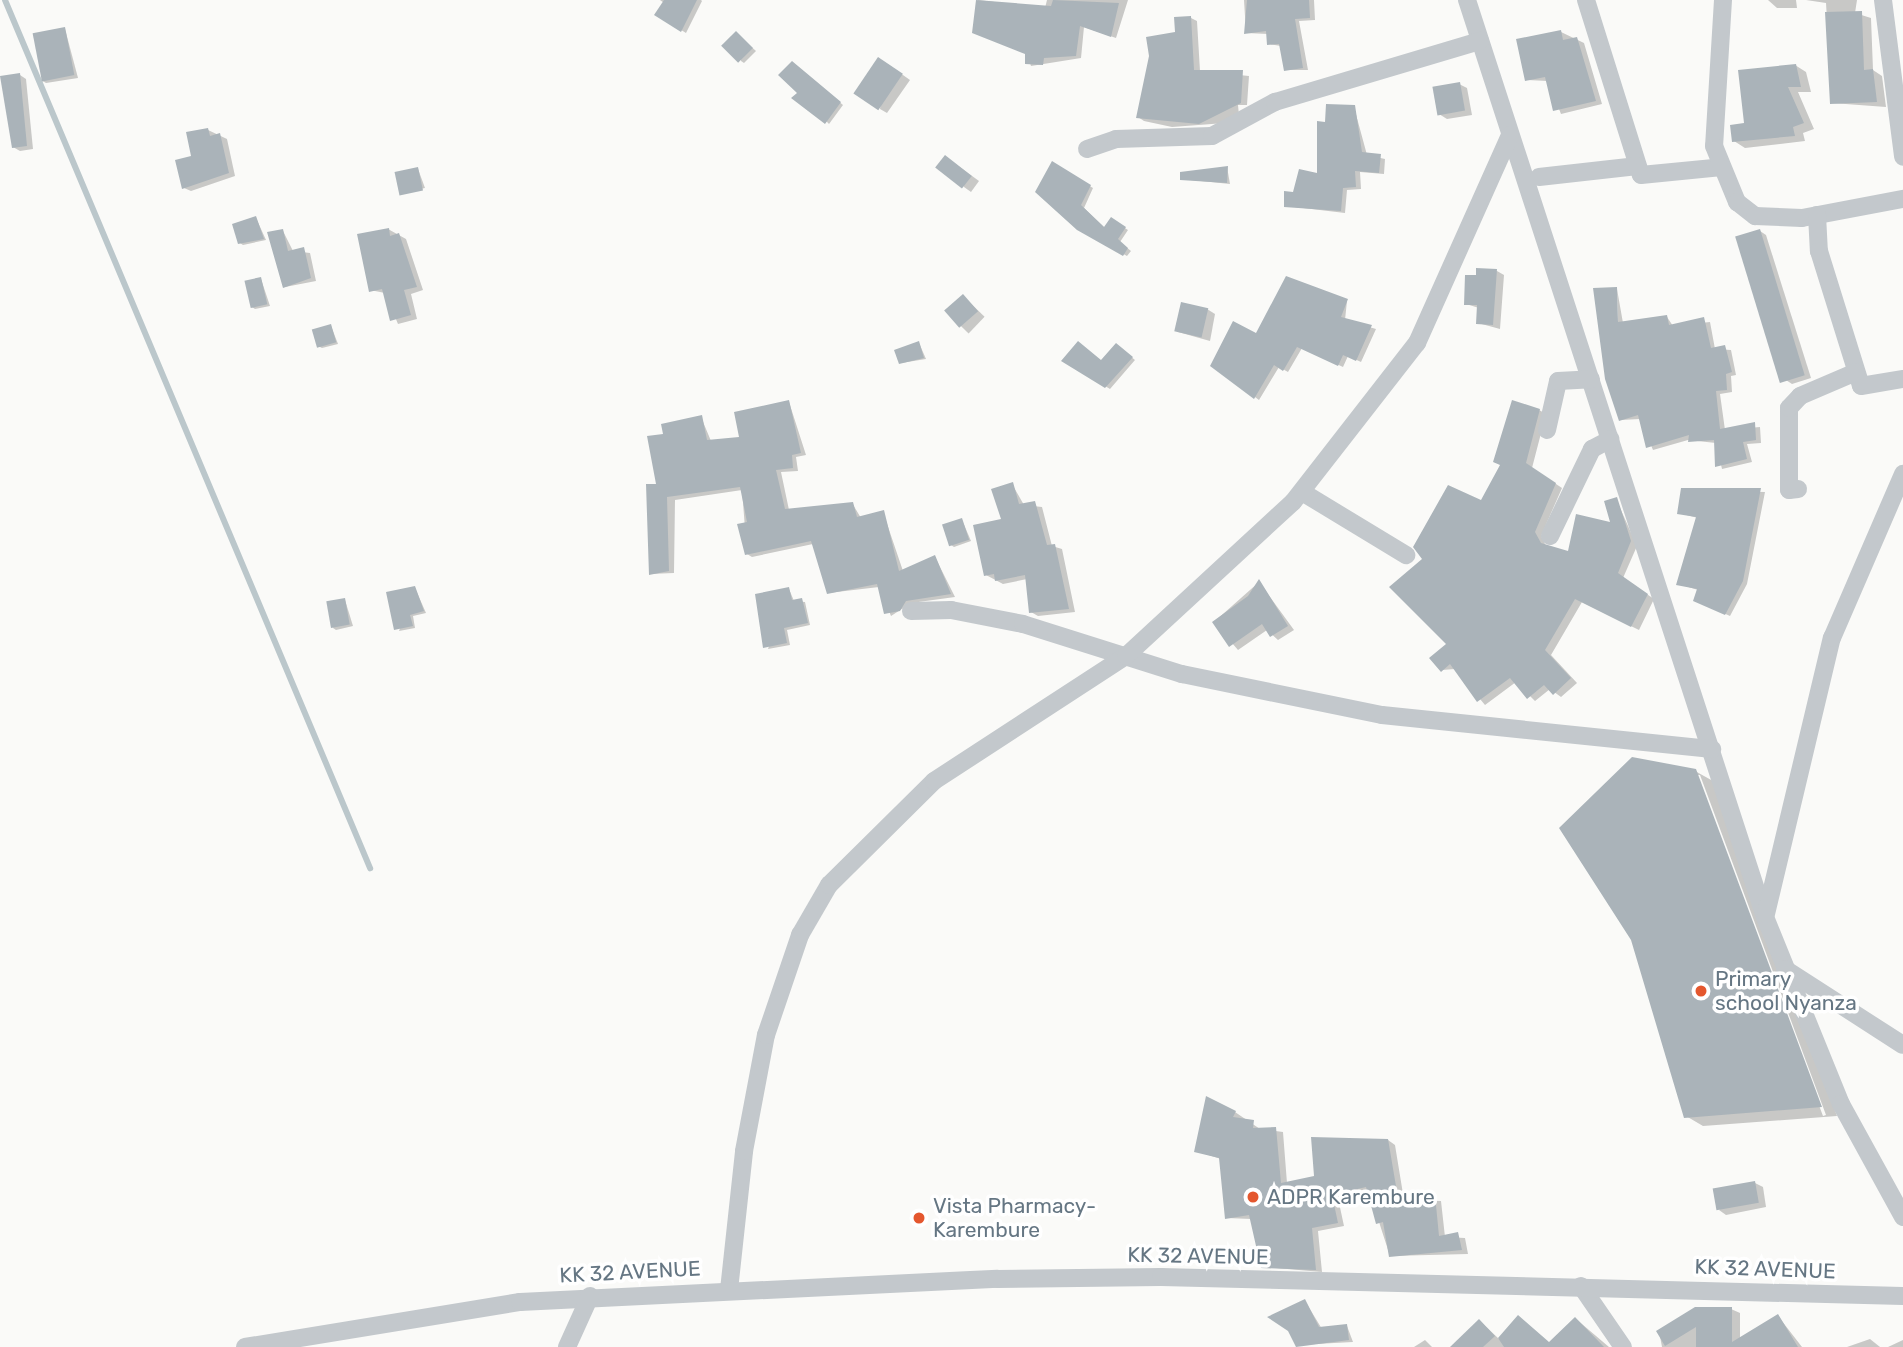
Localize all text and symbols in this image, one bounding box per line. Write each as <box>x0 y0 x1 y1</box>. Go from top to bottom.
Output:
place label: Primary school Nyanza <box>1715 966 1857 1016</box>
marker: Primary school Nyanza <box>1693 983 1709 999</box>
place label: ADPR Karembure <box>1267 1184 1435 1210</box>
marker: ADPR Karembure <box>1245 1189 1261 1205</box>
place label: Vista Pharmacy- Karembure <box>933 1193 1096 1243</box>
marker: Vista Pharmacy- Karembure <box>911 1210 927 1226</box>
street label: KK 32 AVENUE <box>1127 1242 1269 1270</box>
street label: KK 32 AVENUE <box>1694 1254 1836 1284</box>
street label: KK 32 AVENUE <box>558 1256 702 1288</box>

